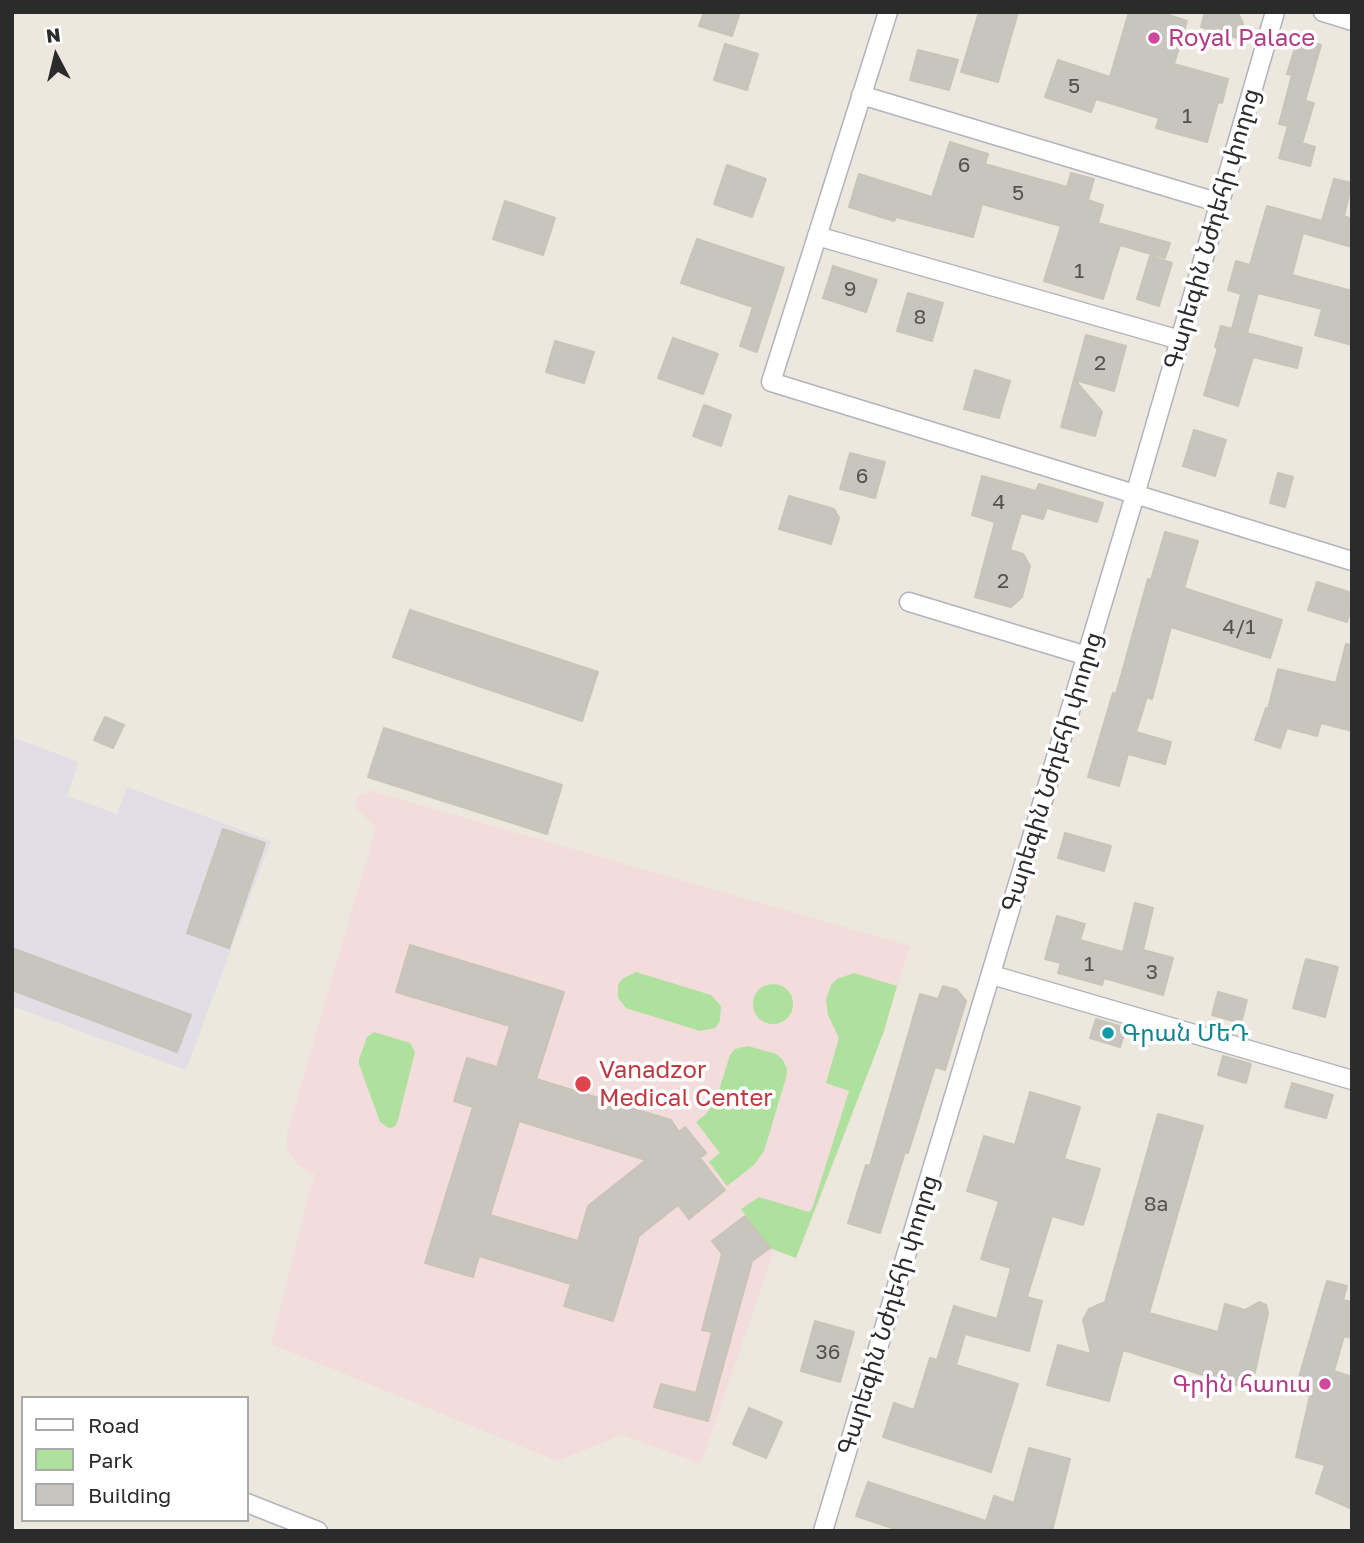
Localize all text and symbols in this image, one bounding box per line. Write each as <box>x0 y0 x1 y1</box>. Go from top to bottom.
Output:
north arrow <box>21 21 91 91</box>
text: N <box>45 22 62 47</box>
place label: Royal Palace <box>1168 24 1315 52</box>
marker: Royal Palace <box>1146 30 1162 46</box>
house number: 5 <box>1068 73 1080 99</box>
street label: Գարեգին Նժդեհի փողոց <box>1158 85 1266 373</box>
house number: 1 <box>1182 103 1192 129</box>
house number: 6 <box>958 152 970 178</box>
house number: 5 <box>1012 180 1024 206</box>
house number: 1 <box>1074 258 1084 284</box>
house number: 9 <box>844 276 856 302</box>
house number: 8 <box>914 304 926 330</box>
house number: 2 <box>1094 350 1106 376</box>
house number: 6 <box>856 463 868 489</box>
house number: 4 <box>993 489 1005 515</box>
house number: 2 <box>997 568 1009 594</box>
house number: 4/1 <box>1222 614 1256 640</box>
street label: Գարեգին Նժդեհի փողոց <box>996 628 1108 916</box>
house number: 1 <box>1084 951 1094 977</box>
house number: 3 <box>1146 959 1158 985</box>
place label: Գրան ՄեԴ <box>1122 1019 1249 1047</box>
marker: Գրան ՄեԴ <box>1100 1025 1116 1041</box>
place label: Vanadzor Medical Center <box>599 1056 773 1112</box>
marker: Vanadzor Medical Center <box>573 1074 593 1094</box>
street label: Գարեգին Նժդեհի փողոց <box>832 1171 944 1459</box>
house number: 8a <box>1144 1191 1168 1217</box>
house number: 36 <box>816 1339 840 1365</box>
place label: Գրին հաուս <box>1172 1370 1311 1398</box>
marker: Գրին հաուս <box>1317 1376 1333 1392</box>
legend <box>21 1396 248 1522</box>
text: Road <box>88 1412 139 1438</box>
text: Park <box>88 1447 133 1473</box>
text: Building <box>88 1482 171 1508</box>

